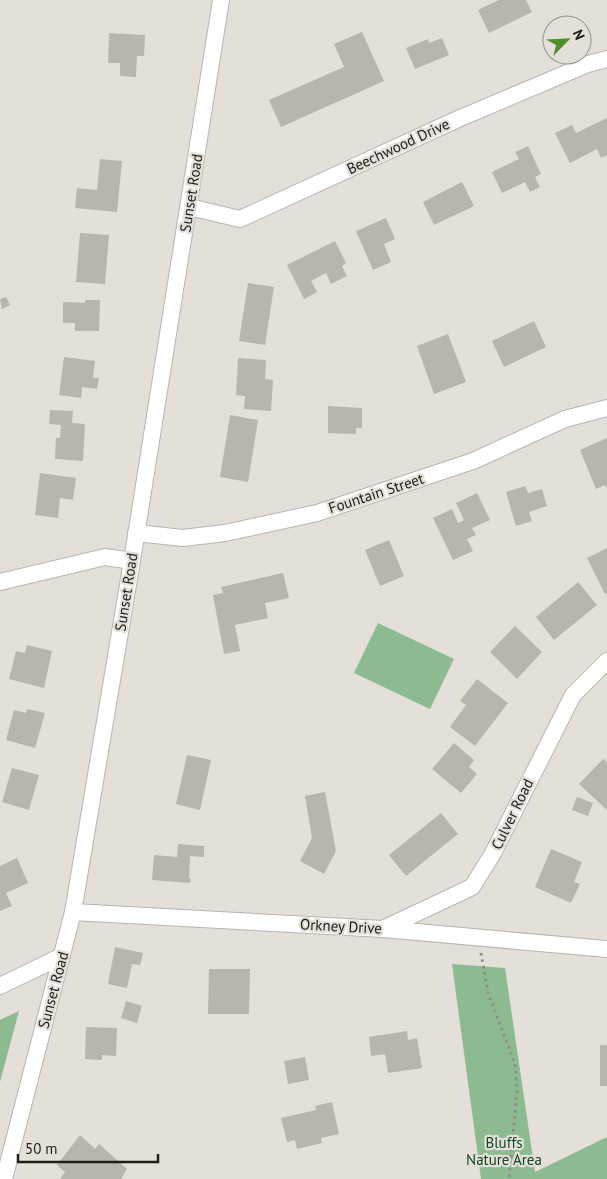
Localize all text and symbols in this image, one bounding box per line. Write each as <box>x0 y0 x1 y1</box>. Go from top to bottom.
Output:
north arrow <box>542 15 592 65</box>
text: N <box>569 27 589 43</box>
street label: Beechwood Drive <box>344 114 452 178</box>
street label: Sunset Road <box>175 152 207 234</box>
street label: Fountain Street <box>326 469 426 517</box>
street label: Sunset Road <box>110 551 142 633</box>
street label: Culver Road <box>487 776 537 852</box>
street label: Orkney Drive <box>299 914 383 938</box>
street label: Sunset Road <box>34 949 72 1031</box>
scale bar <box>18 1132 158 1164</box>
park label: Bluffs Nature Area <box>466 1133 542 1169</box>
text: 50 m <box>25 1139 58 1158</box>

